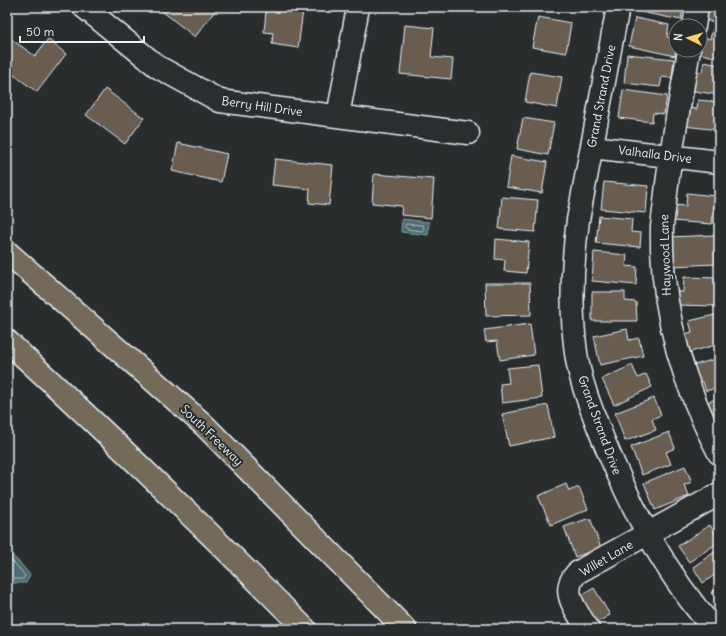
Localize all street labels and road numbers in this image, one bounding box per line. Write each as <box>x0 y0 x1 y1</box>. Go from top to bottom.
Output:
street label: Grand Strand Drive <box>584 43 618 149</box>
street label: Berry Hill Drive <box>220 93 304 119</box>
street label: Valhalla Drive <box>617 142 693 166</box>
street label: Haywood Lane <box>656 214 674 296</box>
street label: Grand Strand Drive <box>575 373 625 477</box>
street label: South Freeway <box>178 401 246 469</box>
street label: Willet Lane <box>577 537 635 579</box>

